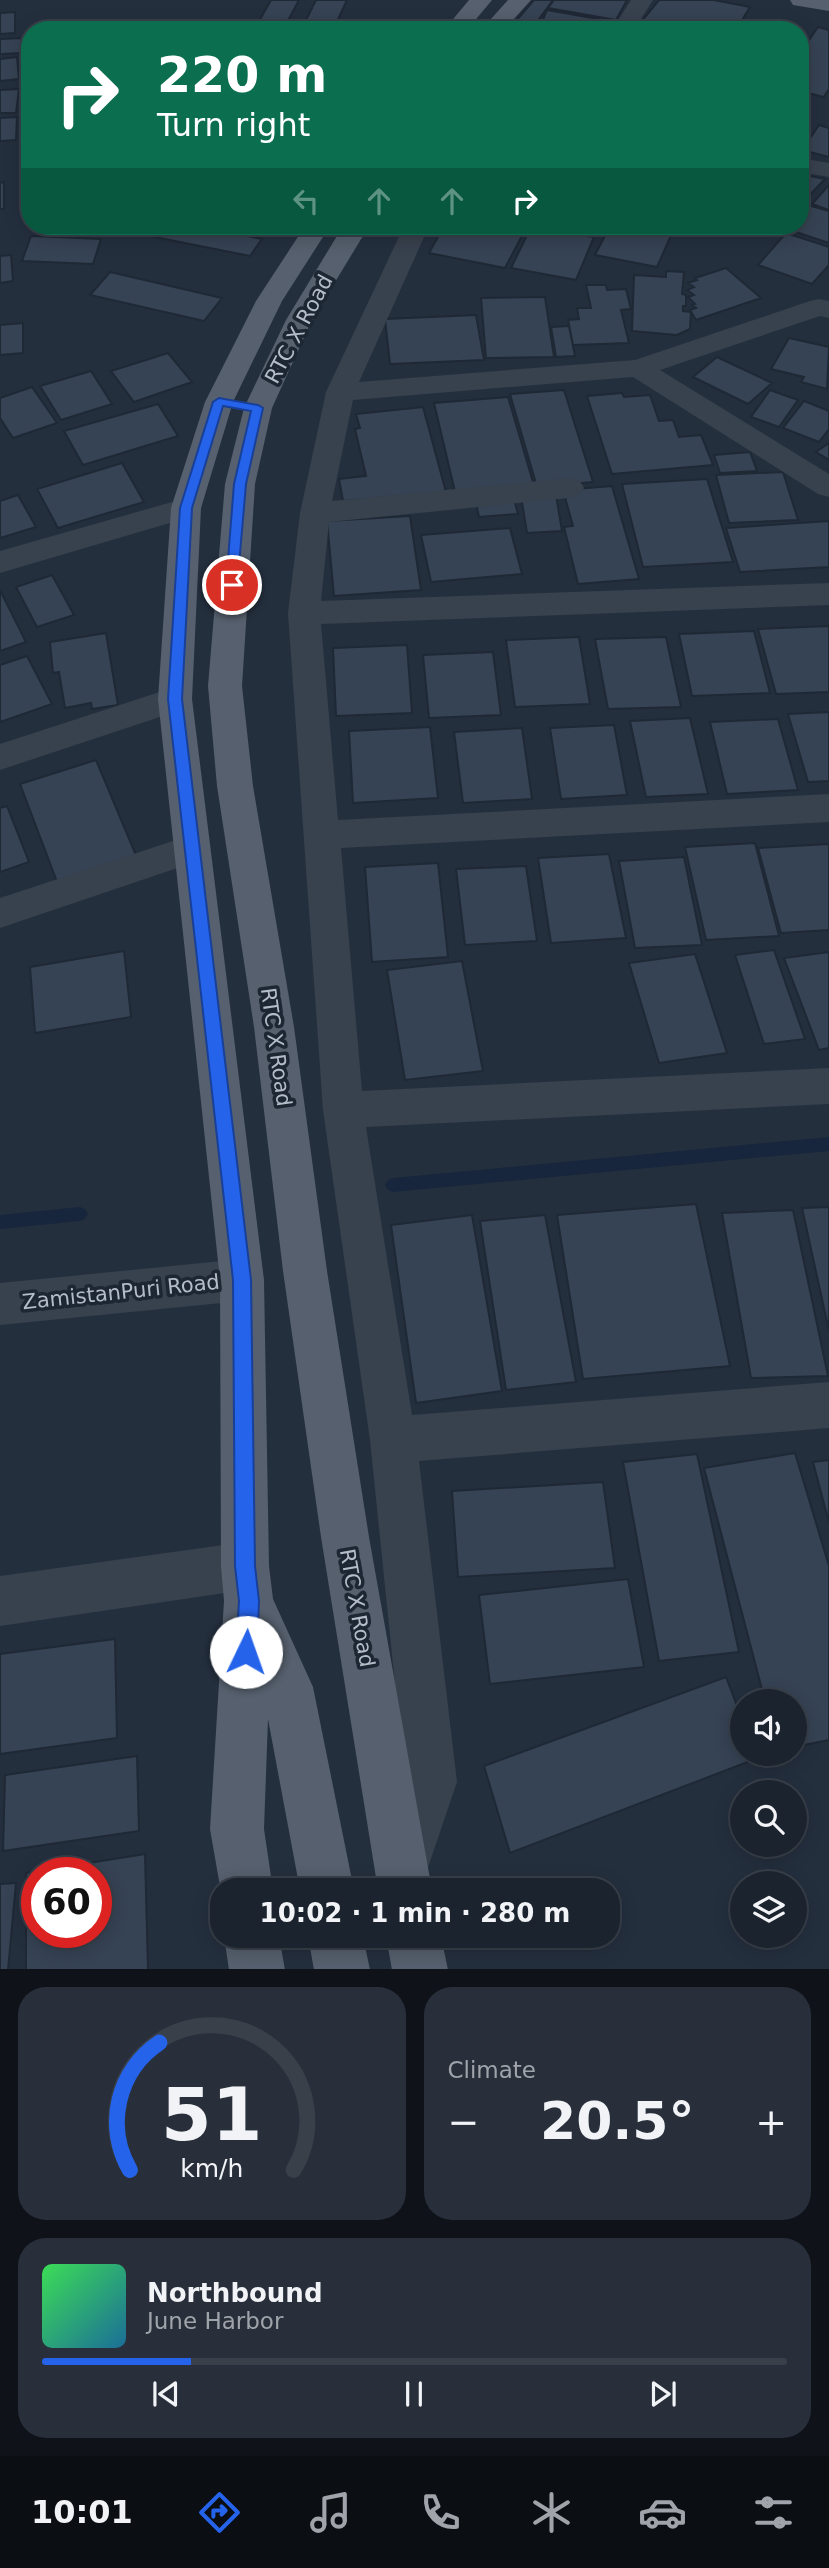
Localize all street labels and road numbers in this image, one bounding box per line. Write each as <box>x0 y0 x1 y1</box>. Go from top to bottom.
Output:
street label: RTC X Road <box>260 270 338 388</box>
street label: RTC X Road <box>256 986 296 1108</box>
street label: ZamistanPuri Road <box>21 1270 221 1314</box>
street label: RTC X Road <box>335 1547 379 1669</box>

